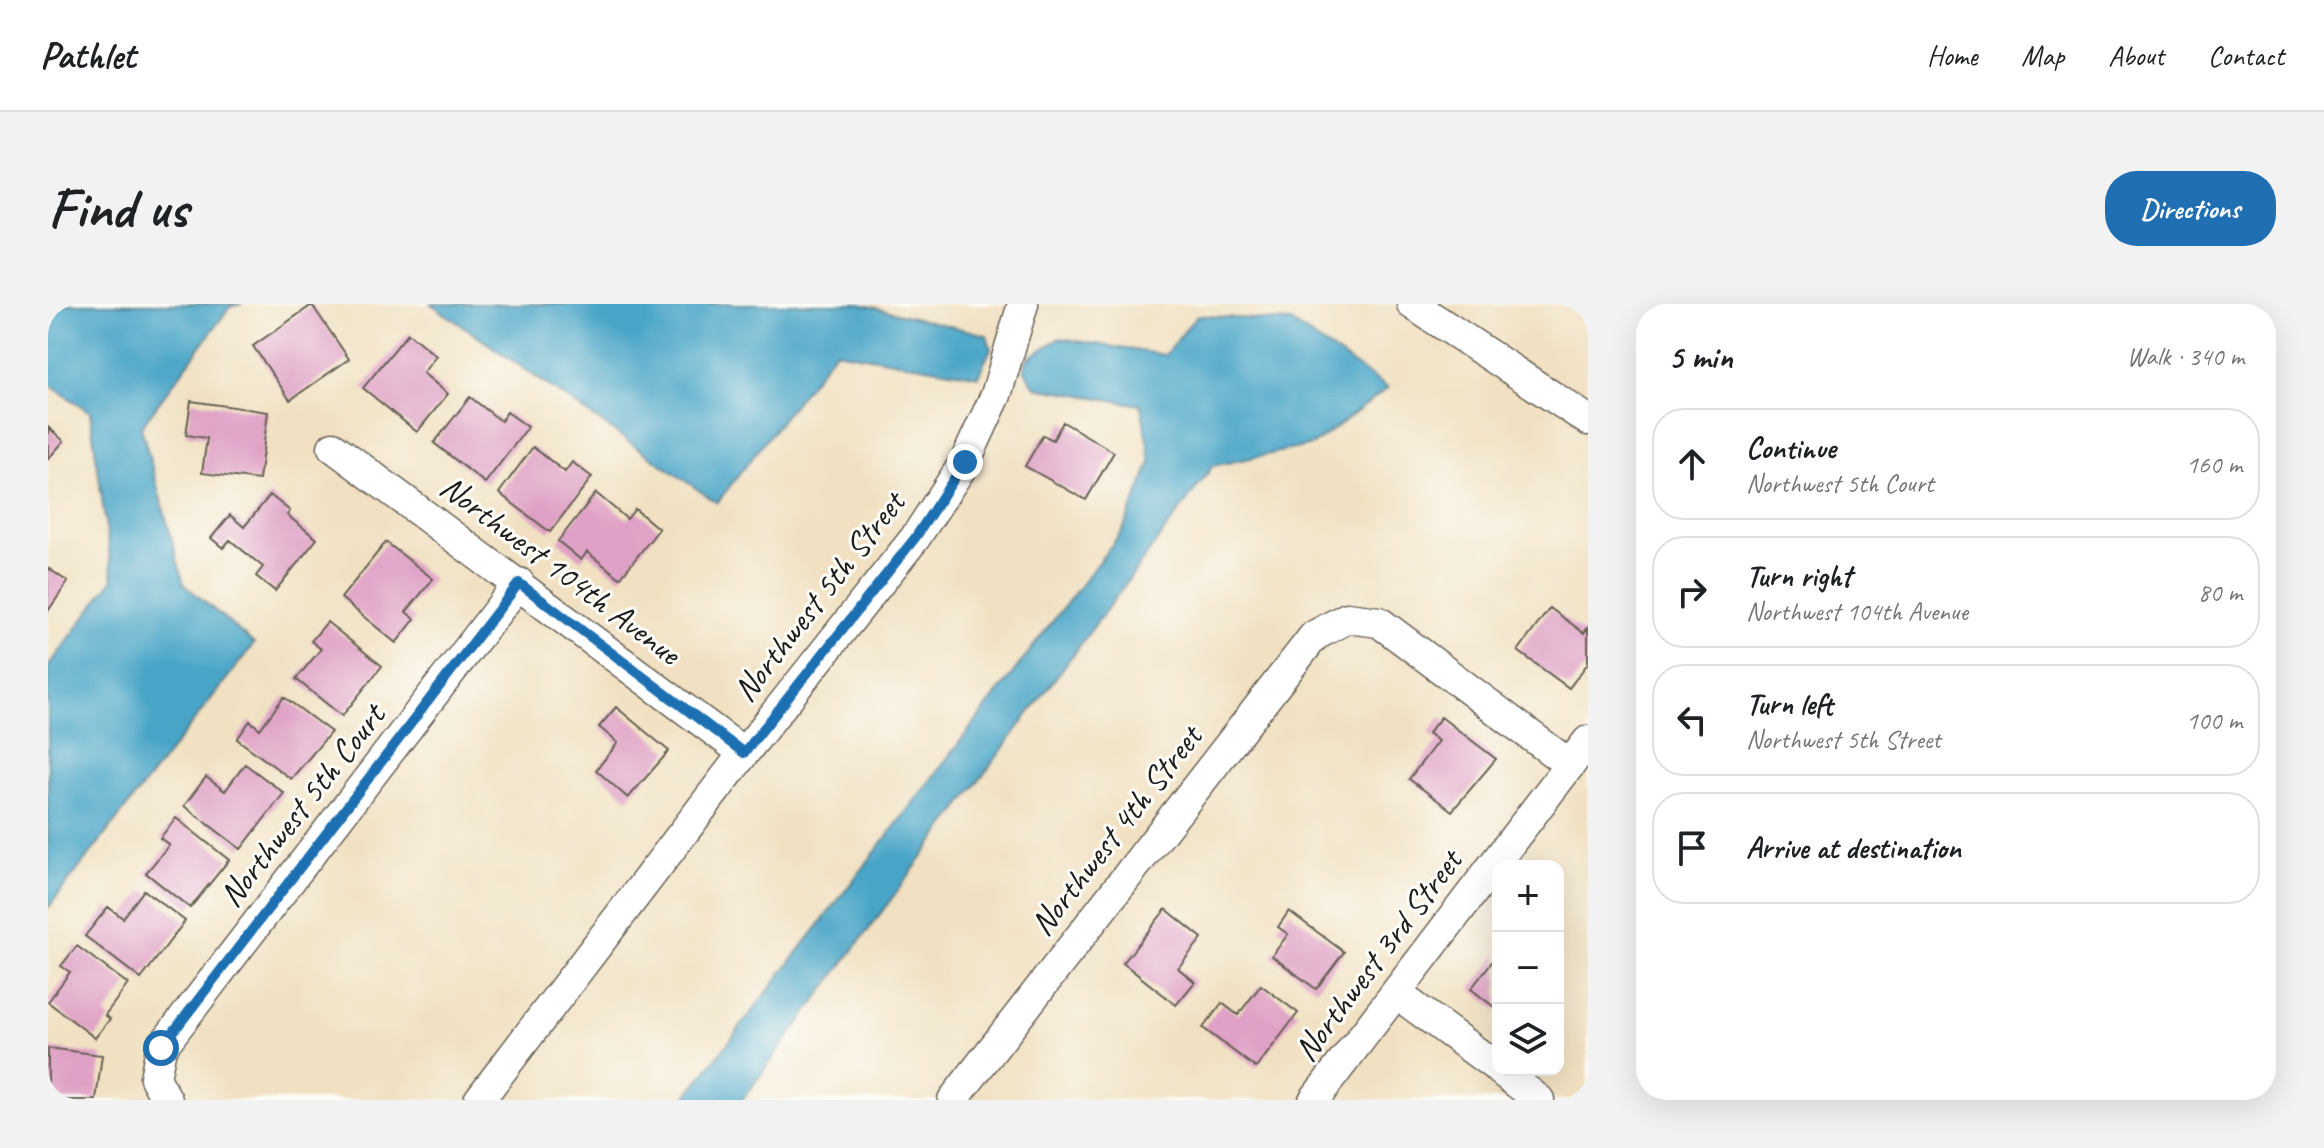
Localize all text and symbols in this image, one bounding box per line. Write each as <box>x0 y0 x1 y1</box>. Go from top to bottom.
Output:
text: Pathlet <box>40 32 135 79</box>
text: Home <box>1927 38 1977 73</box>
text: Map <box>2021 38 2064 73</box>
text: About <box>2108 38 2164 73</box>
text: Contact <box>2208 38 2284 73</box>
button: Directions <box>2105 171 2276 246</box>
text: Find us <box>48 173 188 244</box>
text: 5 min <box>1668 335 1733 378</box>
text: Walk · 340 m <box>2127 340 2244 373</box>
text: Continue <box>1746 429 1836 467</box>
icon: ahead <box>1670 442 1714 486</box>
route end <box>947 444 983 480</box>
text: 160 m <box>2186 448 2242 481</box>
street label: Northwest 104th Avenue <box>432 465 691 675</box>
text: Northwest 5th Court <box>1746 467 1934 500</box>
street label: Northwest 5th Street <box>723 480 916 710</box>
text: Turn right <box>1746 557 1851 595</box>
icon: right <box>1670 570 1714 614</box>
text: 80 m <box>2198 576 2242 609</box>
text: Northwest 104th Avenue <box>1746 595 1968 628</box>
text: Turn left <box>1746 685 1833 723</box>
street label: Northwest 5th Court <box>209 692 396 915</box>
icon: left <box>1670 698 1714 742</box>
text: 100 m <box>2186 704 2242 737</box>
street label: Northwest 4th Street <box>1020 714 1213 944</box>
text: Northwest 5th Street <box>1746 723 1941 756</box>
icon: arrive <box>1670 826 1714 870</box>
text: Arrive at destination <box>1746 829 1961 867</box>
street label: Northwest 3rd Street <box>1284 838 1473 1069</box>
map controls <box>1492 860 1564 1076</box>
button: + <box>1492 860 1564 932</box>
button: − <box>1492 932 1564 1004</box>
button: layers <box>1492 1004 1564 1076</box>
route start <box>143 1030 179 1066</box>

